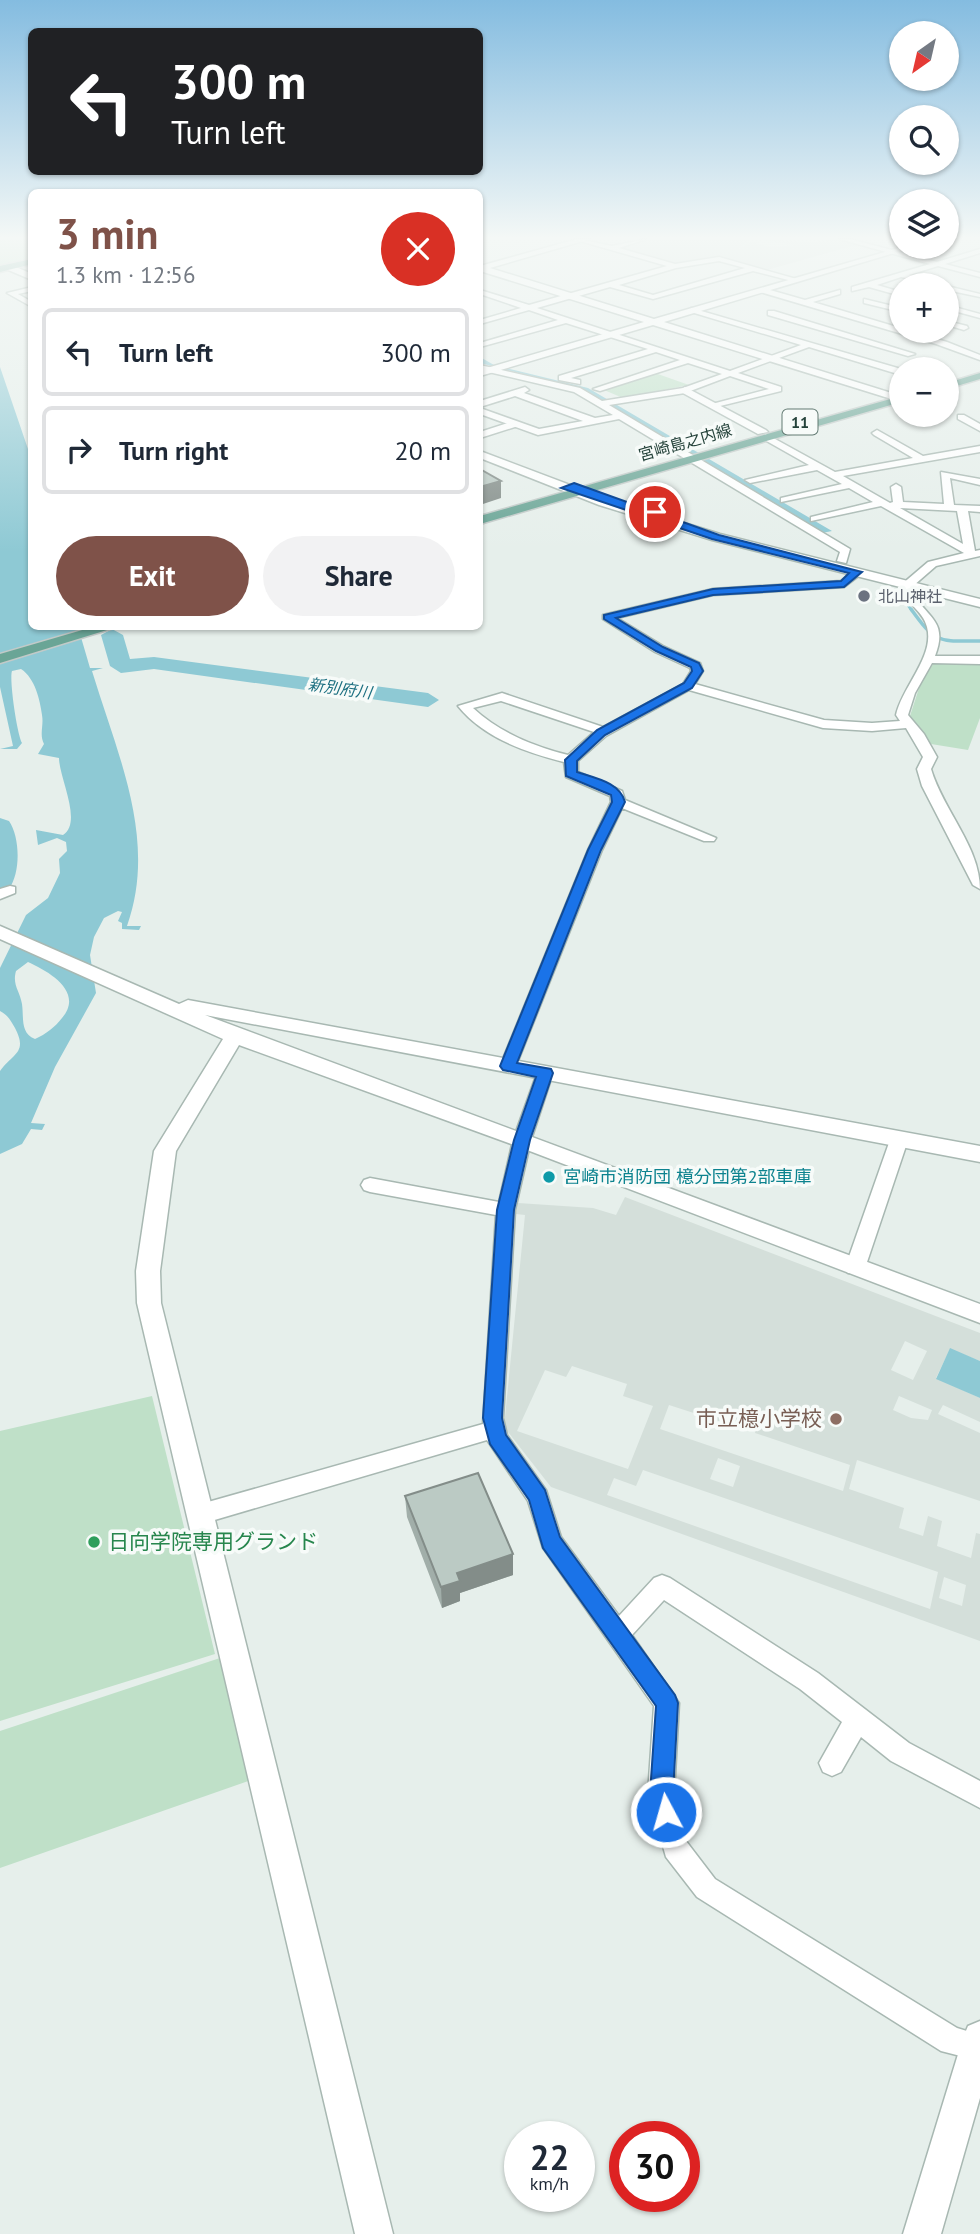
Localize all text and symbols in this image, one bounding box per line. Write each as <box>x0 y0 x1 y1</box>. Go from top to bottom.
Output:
north arrow <box>889 21 959 91</box>
map controls <box>889 21 959 427</box>
text: 300 m <box>171 49 306 113</box>
icon: left <box>56 56 147 147</box>
button: search <box>889 105 959 175</box>
text: Turn left <box>171 111 286 153</box>
button: layers <box>889 189 959 259</box>
text: 3 min <box>56 206 158 261</box>
button: close <box>381 212 455 286</box>
text: 1.3 km · 12:56 <box>56 260 195 289</box>
button: + <box>889 273 959 343</box>
icon: left <box>60 333 98 371</box>
text: Turn left <box>119 336 213 369</box>
text: 300 m <box>380 336 451 369</box>
button: − <box>889 357 959 427</box>
road number: 11 <box>782 410 818 434</box>
street label: 宮崎島之内線 <box>636 419 734 465</box>
icon: right <box>60 431 98 469</box>
text: Turn right <box>119 434 228 467</box>
text: 20 m <box>395 434 451 467</box>
pin <box>625 482 685 542</box>
icon: arrive <box>636 493 674 531</box>
button: Exit <box>56 536 249 616</box>
button: Share <box>263 536 455 616</box>
place label: 北山神社 <box>878 586 942 606</box>
marker: 北山神社 <box>856 588 872 604</box>
water label: 新別府川 <box>307 674 375 703</box>
place label: 宮崎市消防団 檍分団第2部車庫 <box>563 1165 812 1188</box>
marker: 宮崎市消防団 檍分団第2部車庫 <box>541 1169 557 1185</box>
place label: 市立檍小学校 <box>696 1405 822 1432</box>
marker: 市立檍小学校 <box>828 1411 844 1427</box>
place label: 日向学院専用グランド <box>108 1528 318 1555</box>
marker: 日向学院専用グランド <box>86 1534 102 1550</box>
position arrow <box>629 1775 703 1849</box>
speed limit sign: 30 <box>609 2121 700 2212</box>
text: 22 <box>530 2134 569 2180</box>
text: km/h <box>530 2172 569 2195</box>

